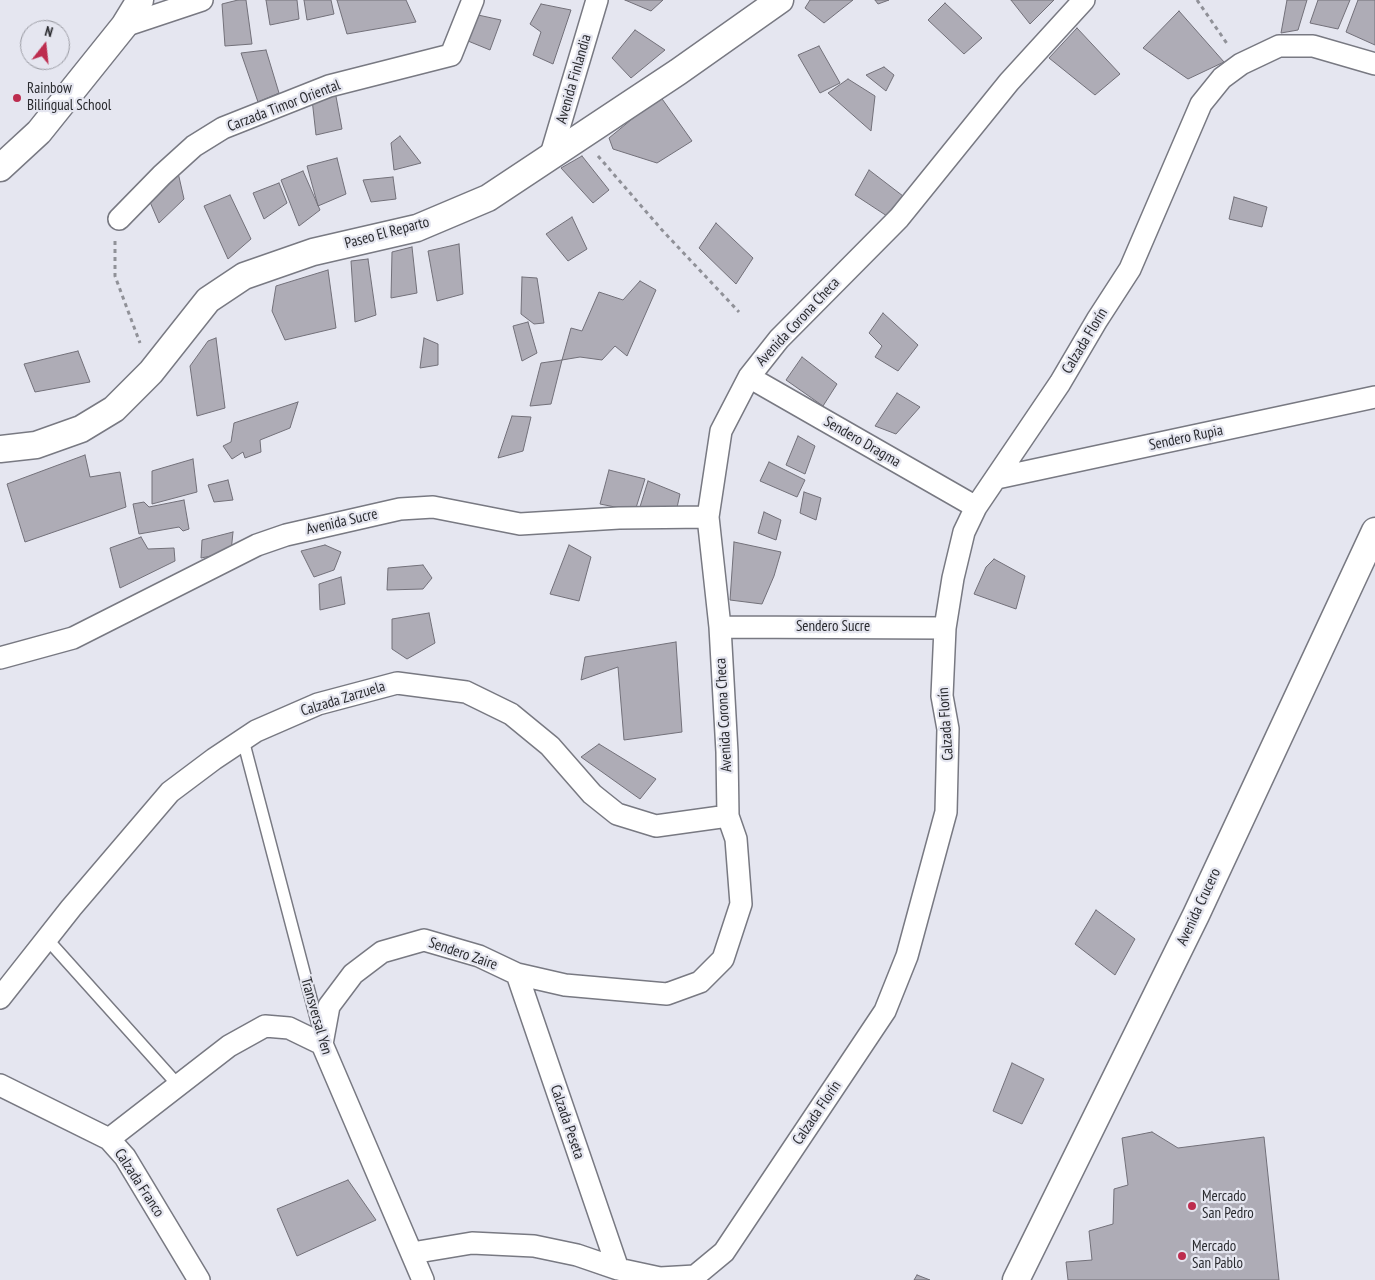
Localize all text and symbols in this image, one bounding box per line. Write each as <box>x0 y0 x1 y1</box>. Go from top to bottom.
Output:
north arrow <box>20 20 70 70</box>
text: N <box>43 22 55 41</box>
street label: Avenida Finlandia <box>553 32 595 126</box>
street label: Carzada Timor Oriental <box>225 76 343 136</box>
place label: Rainbow Bilingual School <box>27 80 111 115</box>
marker: Rainbow Bilingual School <box>11 92 23 104</box>
street label: Paseo El Reparto <box>343 213 431 253</box>
street label: Avenida Corona Checa <box>752 274 844 370</box>
street label: Calzada Florín <box>1058 305 1112 377</box>
street label: Sendero Dragma <box>820 413 904 471</box>
street label: Sendero Rupia <box>1147 421 1225 455</box>
street label: Avenida Sucre <box>305 505 379 539</box>
street label: Sendero Sucre <box>796 618 870 636</box>
street label: Avenida Corona Checa <box>712 657 736 773</box>
street label: Calzada Zarzuela <box>299 678 387 720</box>
street label: Calzada Florín <box>934 687 958 761</box>
street label: Avenida Crucero <box>1173 865 1225 949</box>
street label: Sendero Zaire <box>426 934 500 974</box>
street label: Transversal Yen <box>296 975 336 1057</box>
street label: Calzada Florín <box>789 1078 845 1148</box>
street label: Calzada Peseta <box>546 1083 588 1161</box>
street label: Calzada Franco <box>110 1146 168 1220</box>
place label: Mercado San Pedro <box>1202 1188 1254 1223</box>
marker: Mercado San Pedro <box>1186 1200 1198 1212</box>
place label: Mercado San Pablo <box>1192 1238 1243 1273</box>
marker: Mercado San Pablo <box>1176 1250 1188 1262</box>

